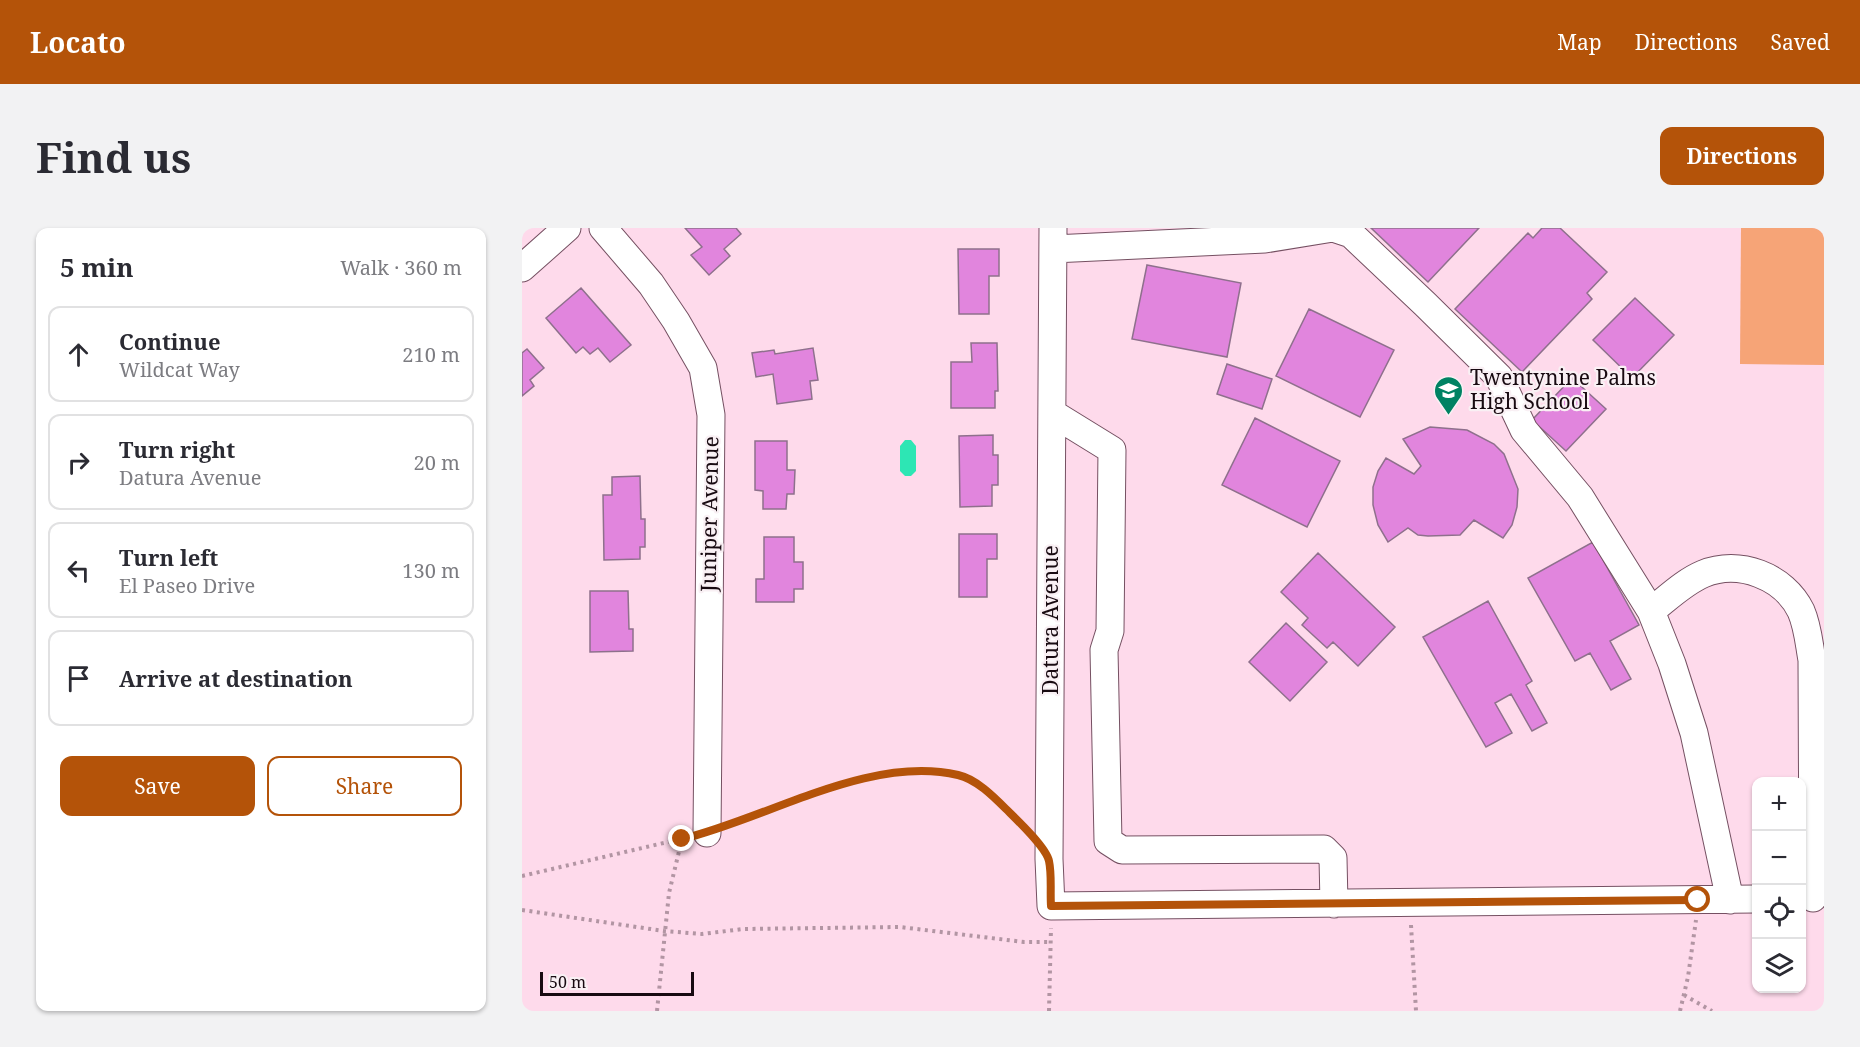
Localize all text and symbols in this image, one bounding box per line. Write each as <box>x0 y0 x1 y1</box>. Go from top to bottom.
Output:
text: Locato <box>30 23 126 61</box>
text: Map <box>1557 28 1602 56</box>
text: Directions <box>1635 28 1737 56</box>
text: Saved <box>1770 28 1830 56</box>
button: Directions <box>1660 127 1824 185</box>
text: Find us <box>36 128 191 185</box>
text: 5 min <box>60 249 134 285</box>
text: Walk · 360 m <box>340 254 462 281</box>
text: Continue <box>119 326 221 356</box>
icon: ahead <box>62 338 95 371</box>
text: 210 m <box>402 341 460 368</box>
text: Wildcat Way <box>119 356 240 383</box>
place label: Twentynine Palms High School <box>1470 363 1656 415</box>
school or university icon: Twentynine Palms High School <box>1433 374 1465 416</box>
text: Turn right <box>119 434 235 464</box>
street label: Juniper Avenue <box>694 436 724 593</box>
icon: right <box>62 446 95 479</box>
text: 20 m <box>414 449 460 476</box>
text: Datura Avenue <box>119 464 262 491</box>
text: Turn left <box>119 542 218 572</box>
street label: Datura Avenue <box>1036 545 1064 695</box>
icon: left <box>62 554 95 587</box>
text: 130 m <box>402 557 460 584</box>
text: El Paseo Drive <box>119 572 255 599</box>
icon: arrive <box>62 662 95 695</box>
text: Arrive at destination <box>119 663 353 693</box>
button: Save <box>60 756 255 816</box>
button: Share <box>267 756 462 816</box>
map controls <box>1752 777 1806 993</box>
button: + <box>1752 777 1806 831</box>
route end <box>668 825 694 851</box>
button: − <box>1752 831 1806 885</box>
button: locate <box>1752 885 1806 939</box>
route start <box>1684 886 1710 912</box>
button: layers <box>1752 939 1806 993</box>
scale bar <box>540 969 694 996</box>
text: 50 m <box>549 971 586 993</box>

